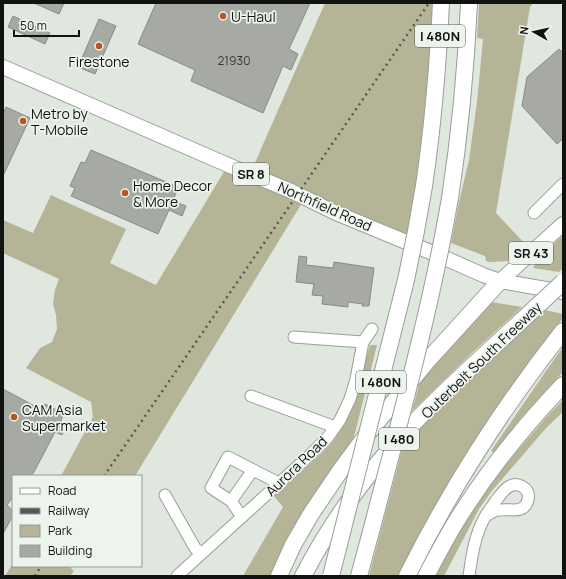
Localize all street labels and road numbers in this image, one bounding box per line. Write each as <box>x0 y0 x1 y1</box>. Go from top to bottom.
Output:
road number: I 480N <box>415 25 465 47</box>
road number: SR 8 <box>233 163 269 185</box>
street label: Northfield Road <box>275 177 375 235</box>
road number: SR 43 <box>509 242 553 264</box>
street label: Outerbelt South Freeway <box>417 297 546 422</box>
road number: I 480N <box>356 371 406 393</box>
road number: I 480 <box>379 428 419 450</box>
street label: Aurora Road <box>261 432 331 500</box>

